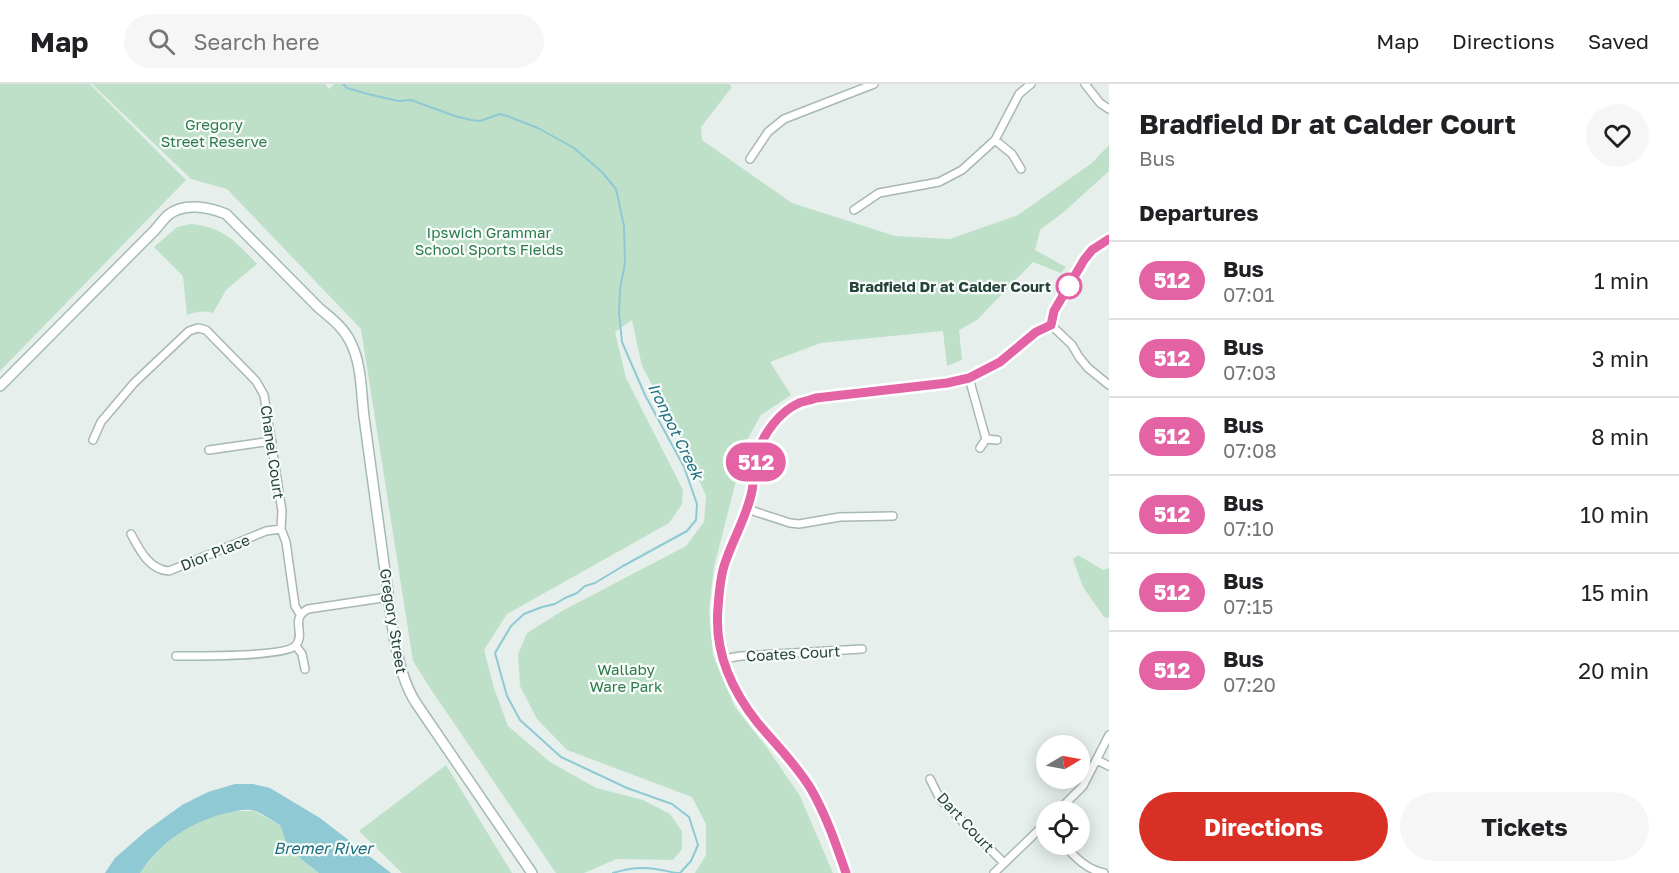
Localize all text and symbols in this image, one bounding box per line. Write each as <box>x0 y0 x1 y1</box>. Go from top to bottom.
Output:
search box <box>124 14 544 68</box>
text: Map <box>30 25 88 58</box>
icon: search <box>145 25 178 58</box>
text: Search here <box>193 28 319 55</box>
text: Map <box>1376 28 1419 54</box>
text: Directions <box>1452 28 1555 54</box>
text: Saved <box>1588 28 1649 54</box>
button: heart <box>1586 104 1649 167</box>
text: Bradfield Dr at Calder Court <box>1139 107 1516 140</box>
park label: Gregory Street Reserve <box>161 115 268 150</box>
text: Bus <box>1139 146 1175 170</box>
text: Departures <box>1139 199 1258 226</box>
park label: Ipswich Grammar School Sports Fields <box>415 223 563 258</box>
text: Bus <box>1223 255 1264 282</box>
text: 512 <box>1154 267 1190 293</box>
text: 1 min <box>1594 267 1649 294</box>
marker: Bradfield Dr at Calder Court <box>1056 273 1082 299</box>
place label: Bradfield Dr at Calder Court <box>849 277 1051 295</box>
text: 07:01 <box>1223 282 1274 306</box>
text: Bus <box>1223 333 1264 360</box>
text: 512 <box>1154 345 1190 371</box>
text: 3 min <box>1592 345 1649 372</box>
text: 07:03 <box>1223 360 1276 384</box>
water label: Ironpot Creek <box>644 379 709 484</box>
street label: Chanel Court <box>257 404 289 500</box>
text: Bus <box>1223 411 1264 438</box>
text: 512 <box>1154 423 1190 449</box>
text: 8 min <box>1591 423 1649 450</box>
text: 07:08 <box>1223 438 1277 462</box>
line badge: 512 <box>722 442 790 482</box>
text: 512 <box>738 449 774 475</box>
text: Bus <box>1223 489 1264 516</box>
text: 512 <box>1154 501 1190 527</box>
text: 10 min <box>1580 501 1649 528</box>
text: 07:10 <box>1223 516 1274 540</box>
street label: Dior Place <box>178 530 253 574</box>
street label: Gregory Street <box>377 567 411 675</box>
text: Bus <box>1223 567 1264 594</box>
text: 512 <box>1154 579 1190 605</box>
text: 15 min <box>1581 579 1649 606</box>
text: 07:15 <box>1223 594 1273 618</box>
street label: Coates Court <box>745 642 841 664</box>
text: Bus <box>1223 645 1264 672</box>
text: 512 <box>1154 657 1190 683</box>
text: 20 min <box>1578 657 1649 684</box>
park label: Wallaby Ware Park <box>590 660 663 695</box>
text: 07:20 <box>1223 672 1276 696</box>
north arrow <box>1036 735 1090 789</box>
map controls <box>1036 735 1090 855</box>
street label: Dart Court <box>934 788 998 856</box>
button: Directions <box>1139 792 1388 861</box>
button: Tickets <box>1400 792 1649 861</box>
button: locate <box>1036 801 1090 855</box>
water label: Bremer River <box>273 838 375 858</box>

